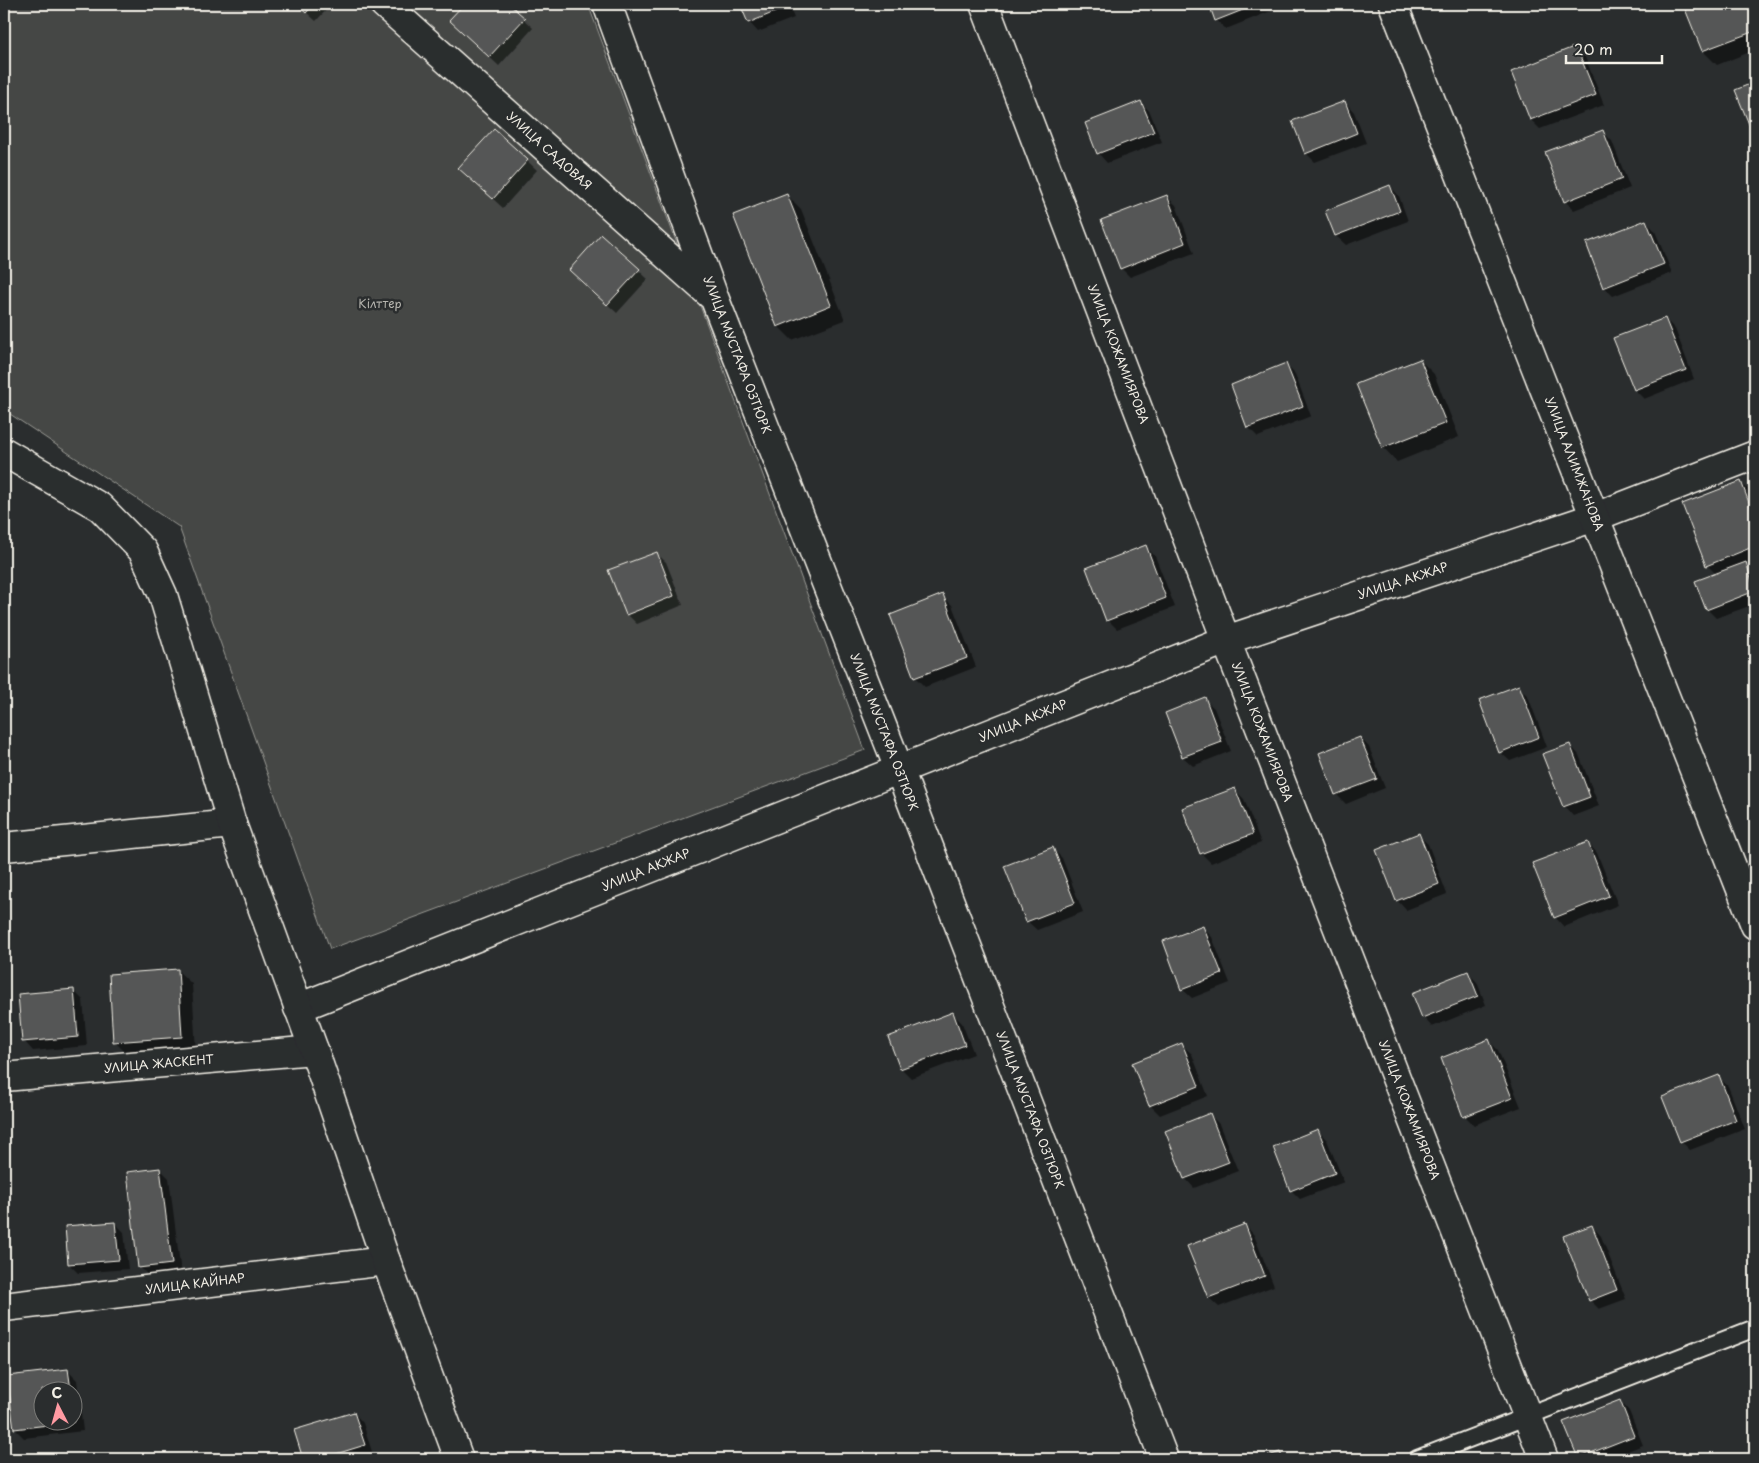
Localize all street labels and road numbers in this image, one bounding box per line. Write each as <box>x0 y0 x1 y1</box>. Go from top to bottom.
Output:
street label: УЛИЦА САДОВАЯ <box>503 107 596 193</box>
street label: УЛИЦА МУСТАФА ОЗТЮРК <box>700 273 776 436</box>
street label: УЛИЦА КОЖАМИЯРОВА <box>1084 281 1154 426</box>
street label: УЛИЦА АЛИМЖАНОВА <box>1541 394 1609 534</box>
street label: УЛИЦА АКЖАР <box>1355 557 1450 603</box>
street label: УЛИЦА МУСТАФА ОЗТЮРК <box>847 650 923 813</box>
street label: УЛИЦА КОЖАМИЯРОВА <box>1228 659 1298 804</box>
street label: УЛИЦА АКЖАР <box>976 694 1070 746</box>
street label: УЛИЦА АКЖАР <box>599 843 693 895</box>
street label: УЛИЦА МУСТАФА ОЗТЮРК <box>993 1028 1069 1191</box>
street label: УЛИЦА КОЖАМИЯРОВА <box>1375 1037 1445 1182</box>
street label: УЛИЦА ЖАСКЕНТ <box>103 1049 215 1077</box>
street label: УЛИЦА КАЙНАР <box>144 1268 246 1298</box>

